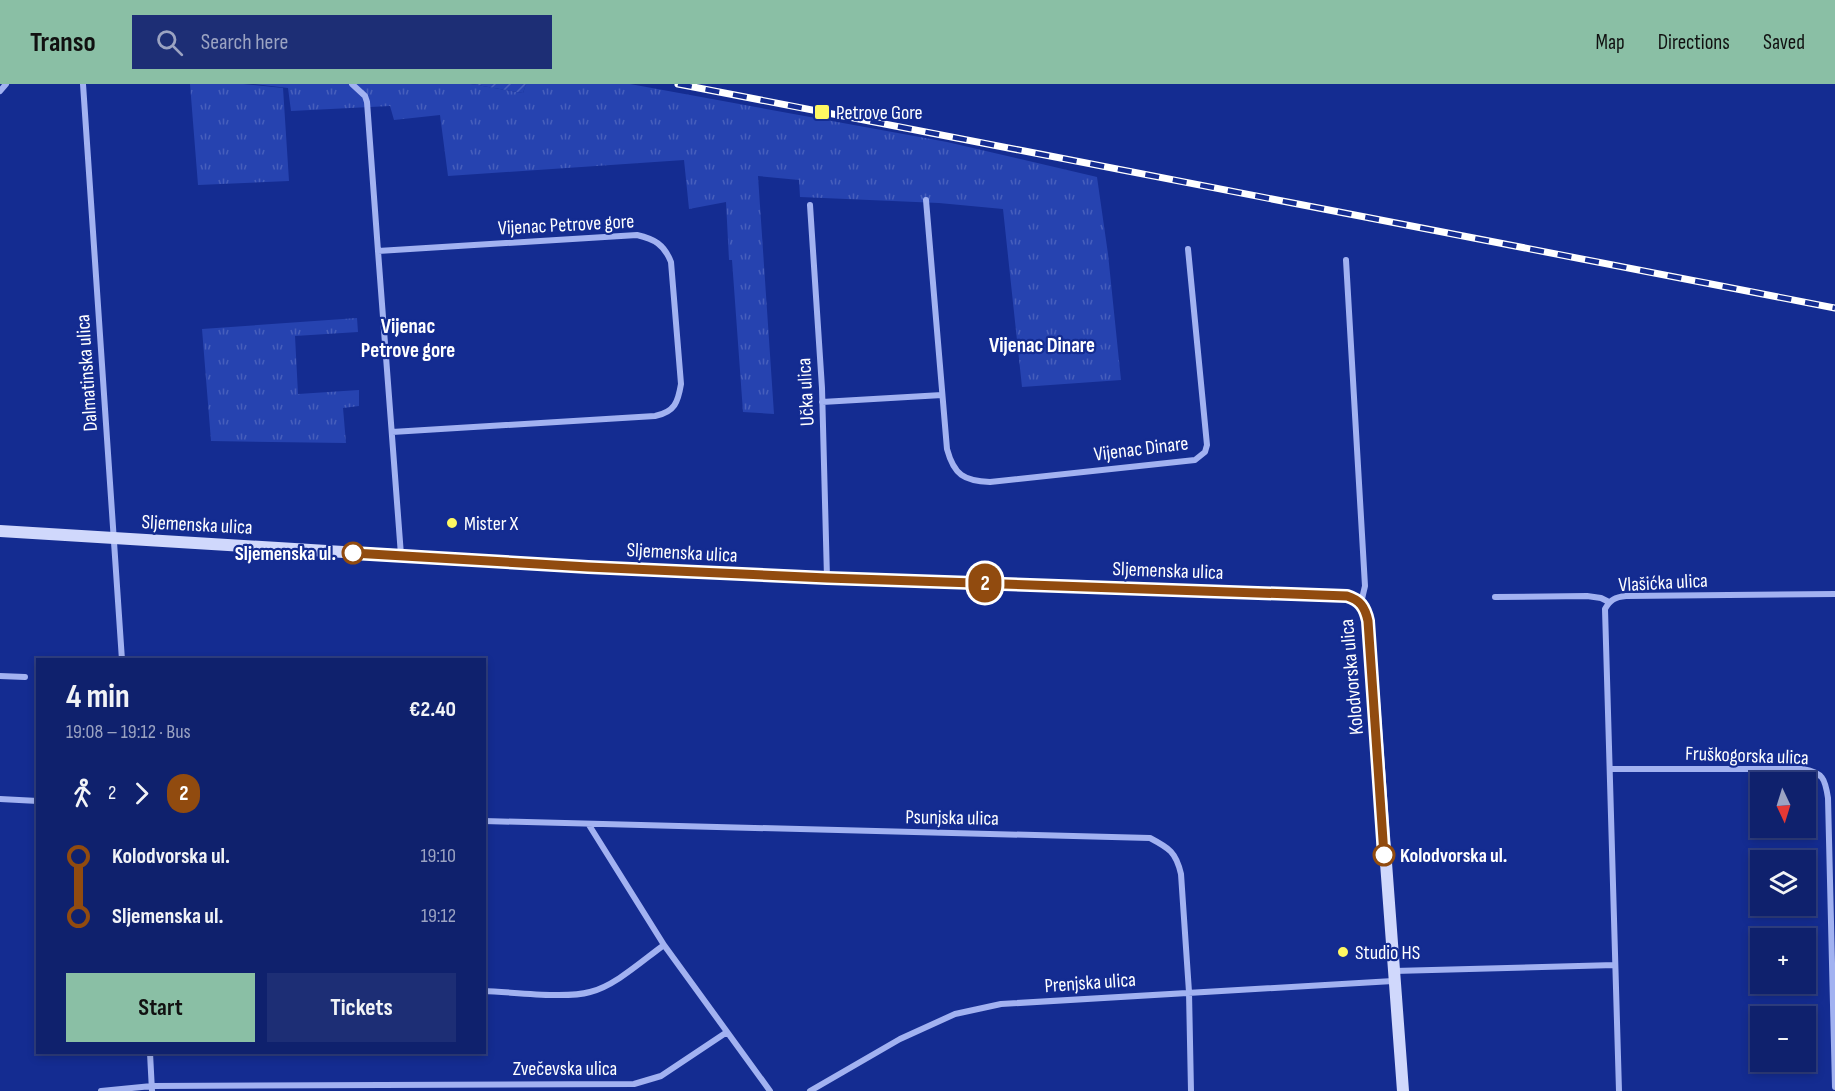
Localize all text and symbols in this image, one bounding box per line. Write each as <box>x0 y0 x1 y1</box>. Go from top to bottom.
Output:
search box <box>132 15 552 69</box>
text: Transo <box>30 26 96 59</box>
icon: search <box>153 26 186 59</box>
text: Search here <box>201 29 288 56</box>
text: Map <box>1595 30 1625 55</box>
text: Directions <box>1658 30 1730 55</box>
text: Saved <box>1763 30 1805 55</box>
place label: Petrove Gore <box>836 101 923 125</box>
marker: Petrove Gore <box>813 103 831 121</box>
street label: Vijenac Petrove gore <box>497 209 635 241</box>
street label: Dalmatinska ulica <box>71 314 103 432</box>
district label: Vijenac Petrove gore <box>361 314 455 363</box>
district label: Vijenac Dinare <box>989 333 1095 358</box>
street label: Učka ulica <box>792 357 820 427</box>
street label: Vijenac Dinare <box>1092 431 1190 467</box>
street label: Sljemenska ulica <box>141 510 253 540</box>
place label: Mister X <box>464 512 519 536</box>
marker: Mister X <box>445 516 459 530</box>
street label: Sljemenska ulica <box>626 538 738 568</box>
place label: Sljemenska ul. <box>235 542 336 566</box>
marker: Sljemenska ul. <box>342 542 364 564</box>
street label: Sljemenska ulica <box>1112 557 1224 585</box>
line badge: 2 <box>966 564 1004 602</box>
street label: Vlašićka ulica <box>1618 569 1708 597</box>
text: 2 <box>980 571 990 596</box>
street label: Kolodvorska ulica <box>1335 618 1369 736</box>
text: 4 min <box>66 677 130 717</box>
text: €2.40 <box>409 696 456 723</box>
text: 19:08 – 19:12 · Bus <box>66 720 191 744</box>
street label: Fruškogorska ulica <box>1685 742 1809 770</box>
north arrow <box>1750 772 1816 838</box>
map controls <box>1750 772 1816 1072</box>
icon: walk <box>66 777 99 810</box>
icon: forward <box>125 777 158 810</box>
text: 2 <box>108 781 116 805</box>
text: 2 <box>179 781 188 806</box>
street label: Psunjska ulica <box>905 805 999 831</box>
text: Kolodvorska ul. <box>112 843 230 870</box>
text: 19:10 <box>420 844 456 868</box>
marker: Kolodvorska ul. <box>1373 844 1395 866</box>
place label: Kolodvorska ul. <box>1400 844 1507 868</box>
button: layers <box>1750 850 1816 916</box>
text: Sljemenska ul. <box>112 903 223 930</box>
text: 19:12 <box>421 904 456 928</box>
button: + <box>1750 928 1816 994</box>
place label: Studio HS <box>1355 941 1420 965</box>
marker: Studio HS <box>1336 945 1350 959</box>
street label: Prenjska ulica <box>1044 968 1136 998</box>
button: Start <box>66 973 255 1042</box>
button: Tickets <box>267 973 456 1042</box>
button: − <box>1750 1006 1816 1072</box>
street label: Zvečevska ulica <box>513 1057 617 1081</box>

